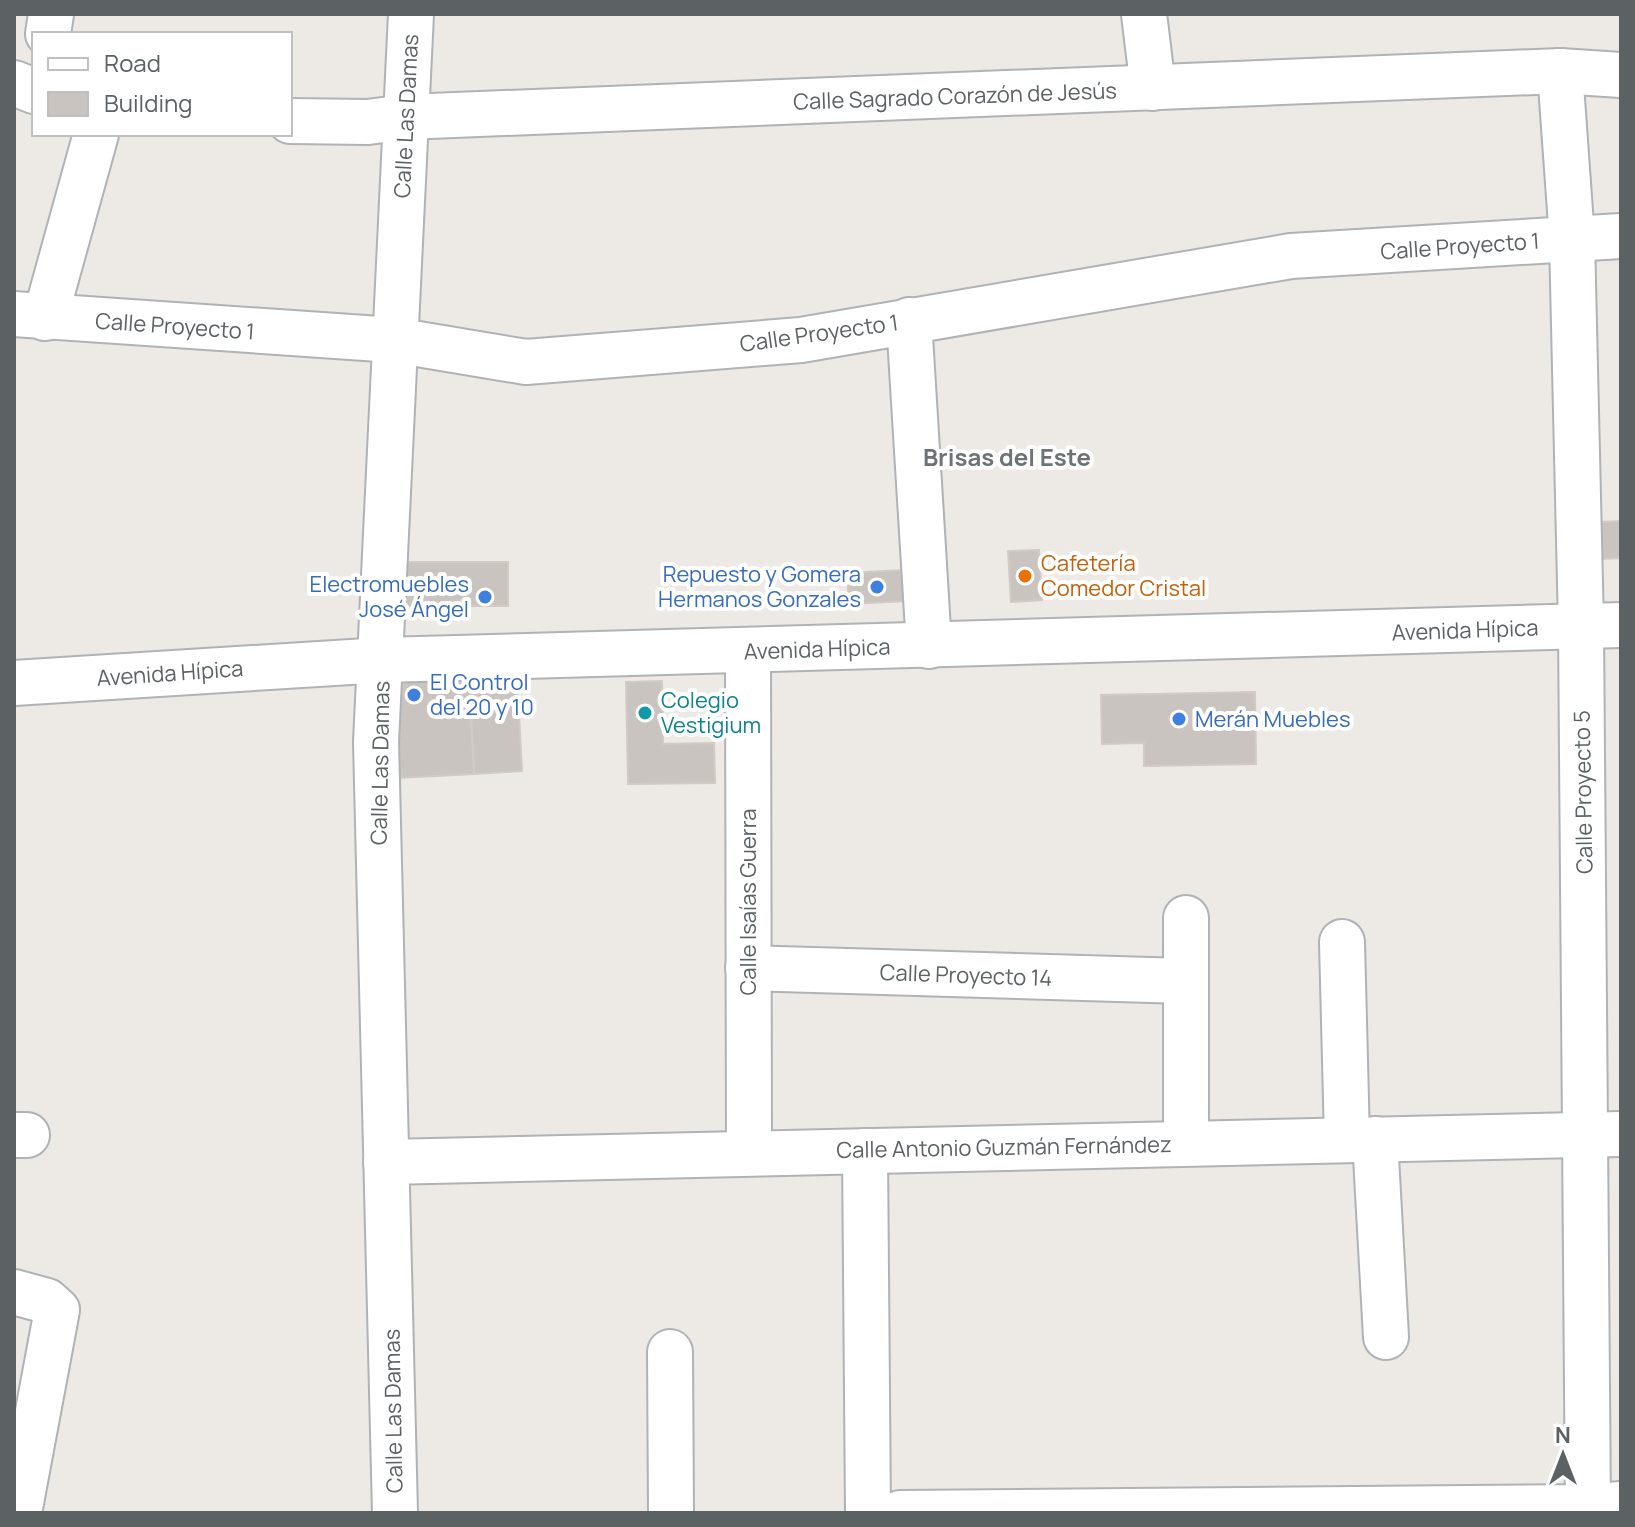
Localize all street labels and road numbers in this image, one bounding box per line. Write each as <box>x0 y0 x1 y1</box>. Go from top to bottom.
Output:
street label: Calle Las Damas <box>387 33 425 199</box>
street label: Calle Sagrado Corazón de Jesús <box>793 75 1117 117</box>
street label: Calle Proyecto 1 <box>1379 225 1541 267</box>
street label: Calle Proyecto 1 <box>94 305 256 347</box>
street label: Calle Proyecto 1 <box>738 307 900 359</box>
street label: Avenida Hípica <box>1391 612 1539 648</box>
street label: Avenida Hípica <box>743 631 891 667</box>
street label: Avenida Hípica <box>96 653 244 693</box>
street label: Calle Las Damas <box>364 681 396 845</box>
street label: Calle Proyecto 5 <box>1567 710 1599 874</box>
street label: Calle Isaías Guerra <box>733 809 763 995</box>
street label: Calle Proyecto 14 <box>879 957 1053 993</box>
street label: Calle Antonio Guzmán Fernández <box>836 1129 1172 1165</box>
street label: Calle Las Damas <box>377 1329 409 1493</box>

